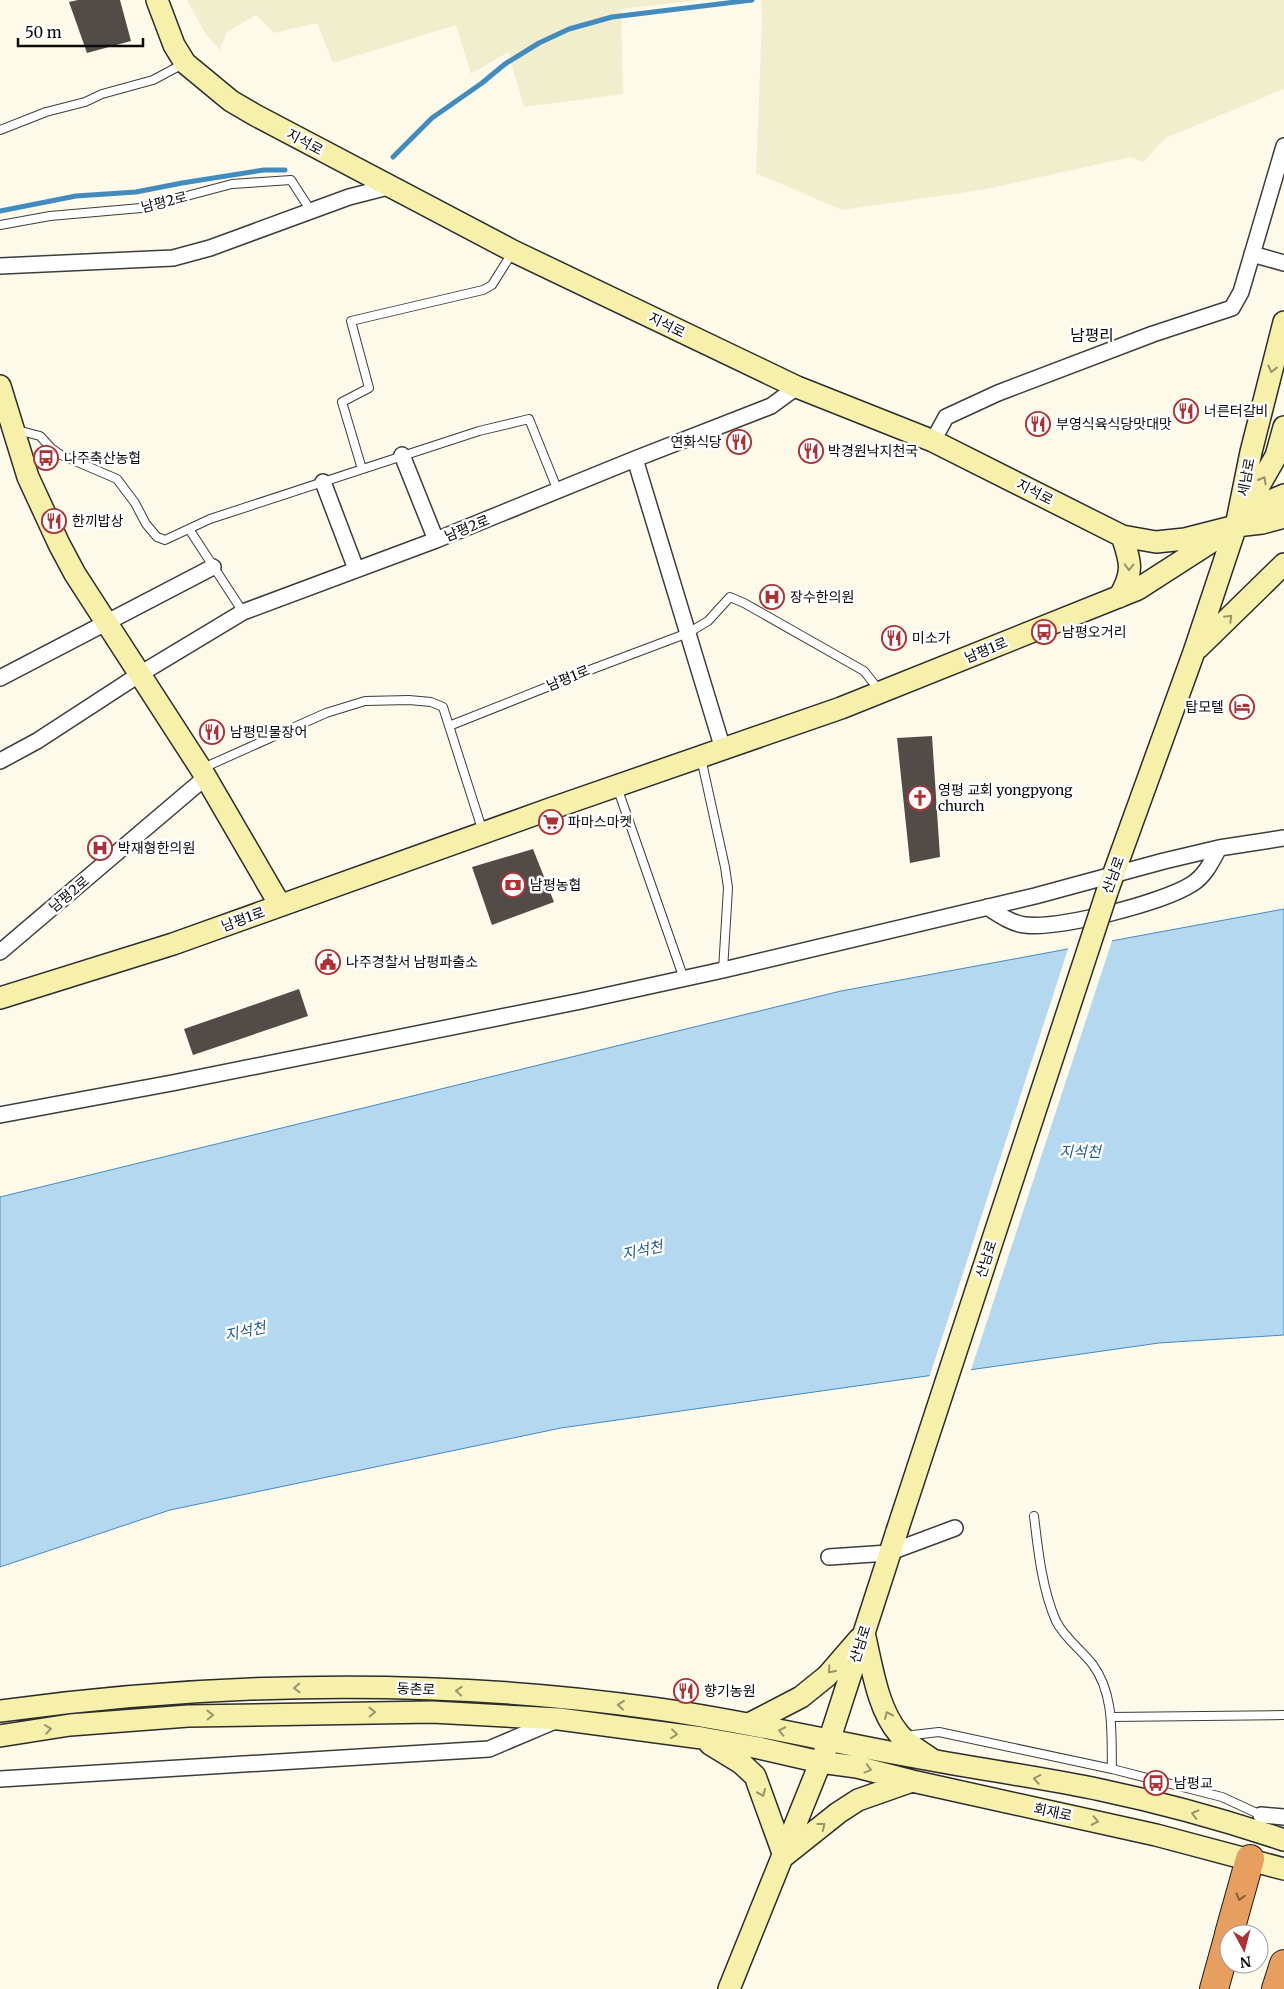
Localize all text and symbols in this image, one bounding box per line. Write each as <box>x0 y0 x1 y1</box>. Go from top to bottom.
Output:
scale bar <box>18 15 142 47</box>
text: 50 m <box>25 23 62 42</box>
street label: 지석로 <box>284 125 326 159</box>
street label: 남평2로 <box>139 188 189 216</box>
street label: 지석로 <box>646 308 688 342</box>
district label: 남평리 <box>1070 325 1114 345</box>
one-way arrow <box>1267 365 1278 374</box>
restaurant icon: 너른터갈비 <box>1173 398 1199 424</box>
place label: 너른터갈비 <box>1204 402 1268 420</box>
restaurant icon: 부영식육식당맛대맛 <box>1025 411 1051 437</box>
place label: 부영식육식당맛대맛 <box>1056 415 1172 433</box>
restaurant icon: 연화식당 <box>726 429 752 455</box>
place label: 연화식당 <box>670 433 722 451</box>
restaurant icon: 박경원낙지천국 <box>798 438 824 464</box>
place label: 박경원낙지천국 <box>828 442 918 460</box>
bus stop icon: 나주축산농협 <box>33 445 59 471</box>
place label: 나주축산농협 <box>64 449 141 467</box>
street label: 세남로 <box>1233 456 1259 498</box>
street label: 지석로 <box>1014 475 1056 509</box>
one-way arrow <box>1256 476 1266 485</box>
restaurant icon: 한끼밥상 <box>41 508 67 534</box>
street label: 남평2로 <box>442 511 492 545</box>
place label: 한끼밥상 <box>72 512 124 530</box>
one-way arrow <box>1124 564 1134 572</box>
hospital icon: 장수한의원 <box>759 584 785 610</box>
place label: 장수한의원 <box>790 588 854 606</box>
one-way arrow <box>1223 614 1232 623</box>
bus stop icon: 남평오거리 <box>1031 619 1057 645</box>
place label: 남평오거리 <box>1062 623 1126 641</box>
restaurant icon: 미소가 <box>881 625 907 651</box>
place label: 미소가 <box>912 629 951 647</box>
street label: 남평1로 <box>962 633 1010 667</box>
street label: 남평1로 <box>544 661 592 695</box>
hotel icon: 탑모텔 <box>1229 694 1255 720</box>
place label: 탑모텔 <box>1185 698 1224 716</box>
restaurant icon: 남평민물장어 <box>199 719 225 745</box>
place label: 남평민물장어 <box>230 723 307 741</box>
place label: 영평 교회 yongpyong church <box>938 781 1073 815</box>
church icon: 영평 교회 yongpyong church <box>907 785 933 811</box>
supermarket icon: 파마스마켓 <box>538 809 564 835</box>
place label: 파마스마켓 <box>568 813 632 831</box>
hospital icon: 박재형한의원 <box>87 835 113 861</box>
place label: 박재형한의원 <box>118 839 195 857</box>
street label: 산남로 <box>1098 854 1128 896</box>
street label: 남평2로 <box>45 872 93 916</box>
bank icon: 남평농협 <box>500 872 526 898</box>
place label: 남평농협 <box>530 876 582 894</box>
street label: 남평1로 <box>219 903 267 935</box>
public building icon: 나주경찰서 남평파출소 <box>315 949 341 975</box>
place label: 나주경찰서 남평파출소 <box>346 953 478 971</box>
water label: 지석천 <box>1059 1142 1103 1161</box>
water label: 지석천 <box>620 1236 666 1264</box>
street label: 산남로 <box>971 1238 1001 1280</box>
water label: 지석천 <box>223 1317 269 1345</box>
street label: 산남로 <box>845 1623 875 1665</box>
one-way arrow <box>828 1665 837 1674</box>
restaurant icon: 향기농원 <box>673 1678 699 1704</box>
street label: 동촌로 <box>396 1679 436 1699</box>
one-way arrow <box>293 1682 301 1693</box>
place label: 향기농원 <box>704 1682 756 1700</box>
one-way arrow <box>455 1686 463 1697</box>
one-way arrow <box>617 1700 625 1711</box>
one-way arrow <box>369 1707 377 1718</box>
one-way arrow <box>206 1710 214 1721</box>
one-way arrow <box>884 1711 895 1720</box>
one-way arrow <box>44 1724 53 1734</box>
one-way arrow <box>777 1726 786 1737</box>
one-way arrow <box>670 1728 678 1739</box>
one-way arrow <box>864 1764 872 1774</box>
bus stop icon: 남평교 <box>1143 1770 1169 1796</box>
one-way arrow <box>1033 1774 1041 1784</box>
place label: 남평교 <box>1174 1774 1213 1792</box>
one-way arrow <box>755 1788 766 1797</box>
street label: 회재로 <box>1032 1799 1074 1825</box>
one-way arrow <box>1191 1809 1200 1820</box>
one-way arrow <box>1091 1816 1099 1826</box>
one-way arrow <box>816 1823 825 1831</box>
one-way arrow <box>1235 1892 1245 1900</box>
north arrow <box>1219 1924 1269 1974</box>
text: N <box>1239 1952 1252 1972</box>

